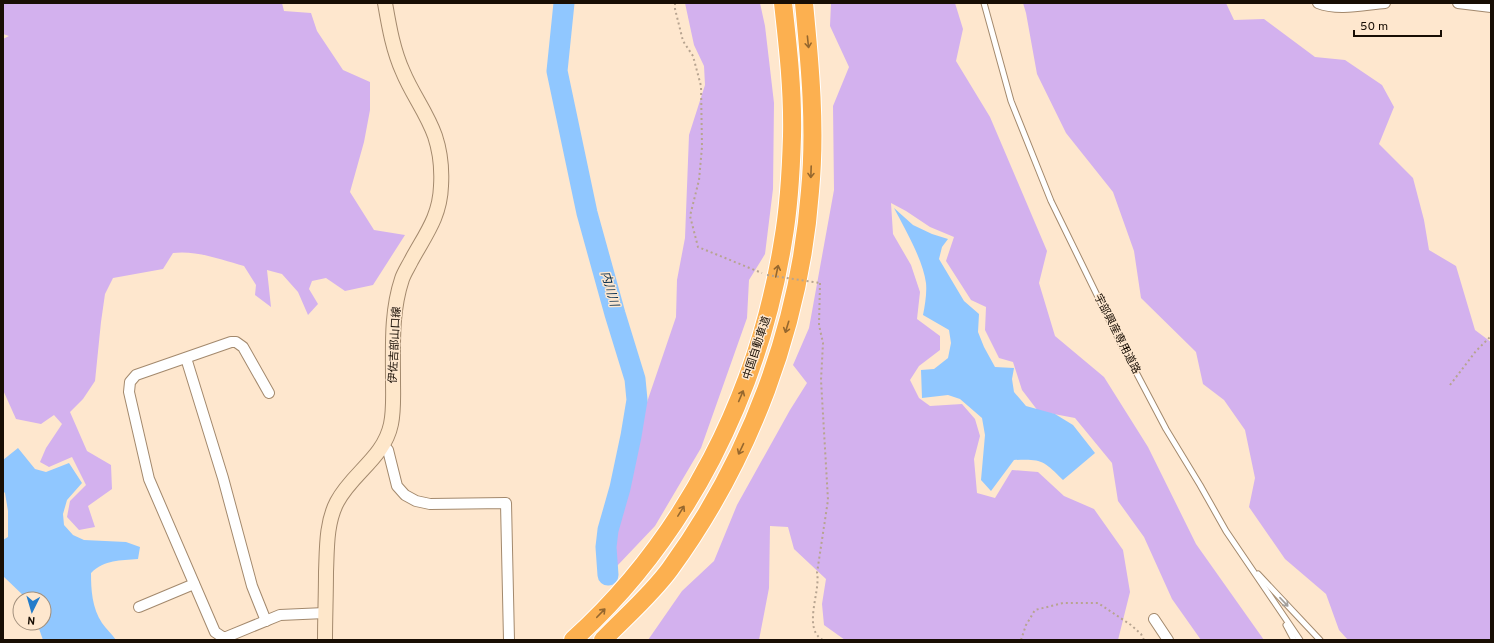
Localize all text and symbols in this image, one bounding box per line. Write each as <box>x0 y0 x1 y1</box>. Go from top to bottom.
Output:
scale bar <box>1354 12 1441 38</box>
text: 50 m <box>1360 19 1388 35</box>
one-way arrow <box>804 35 812 48</box>
one-way arrow <box>807 165 815 178</box>
one-way arrow <box>774 265 782 278</box>
water label: 内川川 <box>596 269 622 310</box>
street label: 宇部興産専用道路 <box>1091 292 1143 376</box>
street label: 伊佐吉部山口線 <box>386 306 404 384</box>
street label: 中国自動車道 <box>740 314 774 382</box>
one-way arrow <box>783 321 790 334</box>
one-way arrow <box>738 390 745 402</box>
one-way arrow <box>737 443 744 455</box>
one-way arrow <box>678 505 686 517</box>
north arrow <box>12 591 52 631</box>
one-way arrow <box>1279 597 1289 607</box>
one-way arrow <box>596 608 606 618</box>
text: N <box>27 613 36 627</box>

